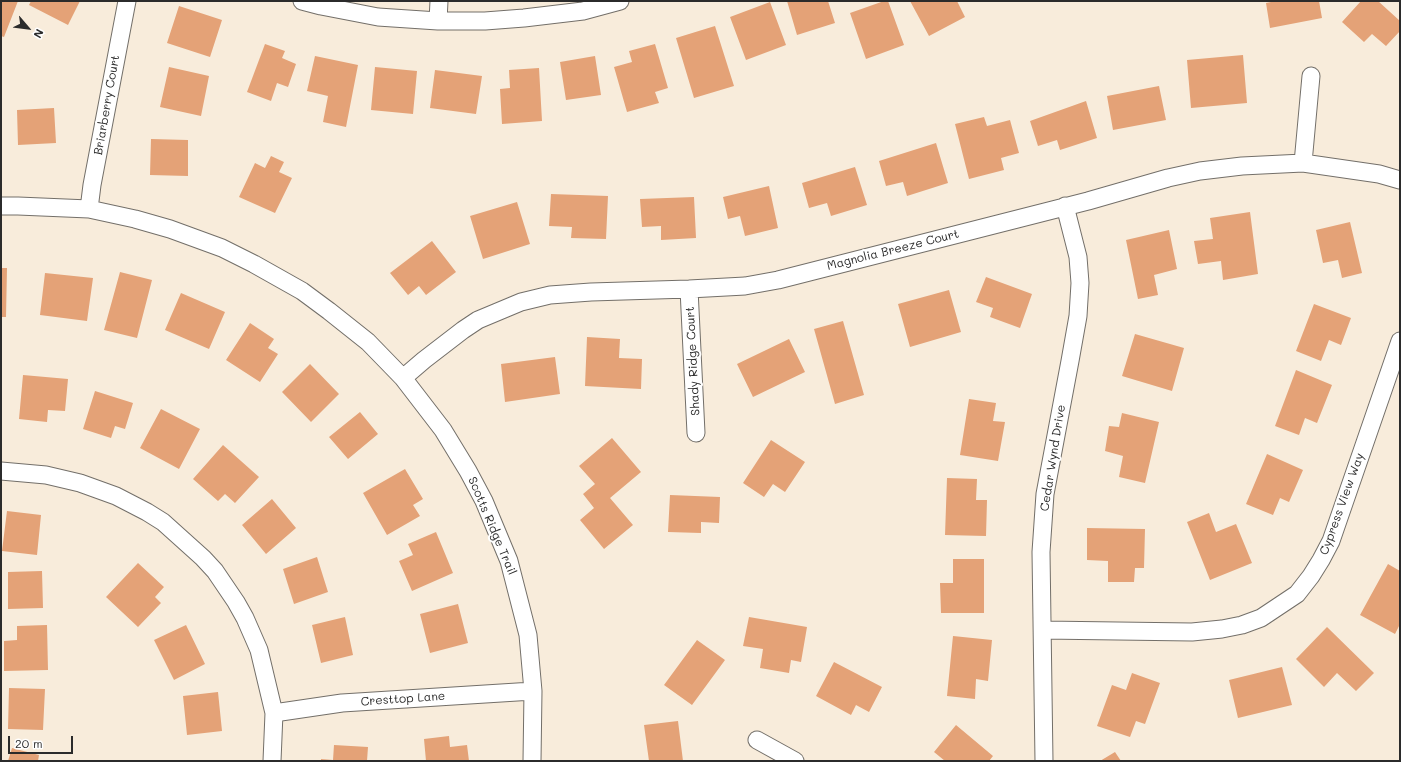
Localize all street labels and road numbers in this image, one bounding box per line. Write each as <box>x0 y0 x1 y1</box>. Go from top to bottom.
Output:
street label: Briarberry Court <box>91 54 123 156</box>
street label: Magnolia Breeze Court <box>825 227 961 273</box>
street label: Shady Ridge Court <box>683 306 703 416</box>
street label: Cedar Wynd Drive <box>1037 404 1069 512</box>
street label: Cypress View Way <box>1317 451 1367 557</box>
street label: Scotts Ridge Trail <box>465 475 519 577</box>
street label: Cresttop Lane <box>360 689 446 709</box>

